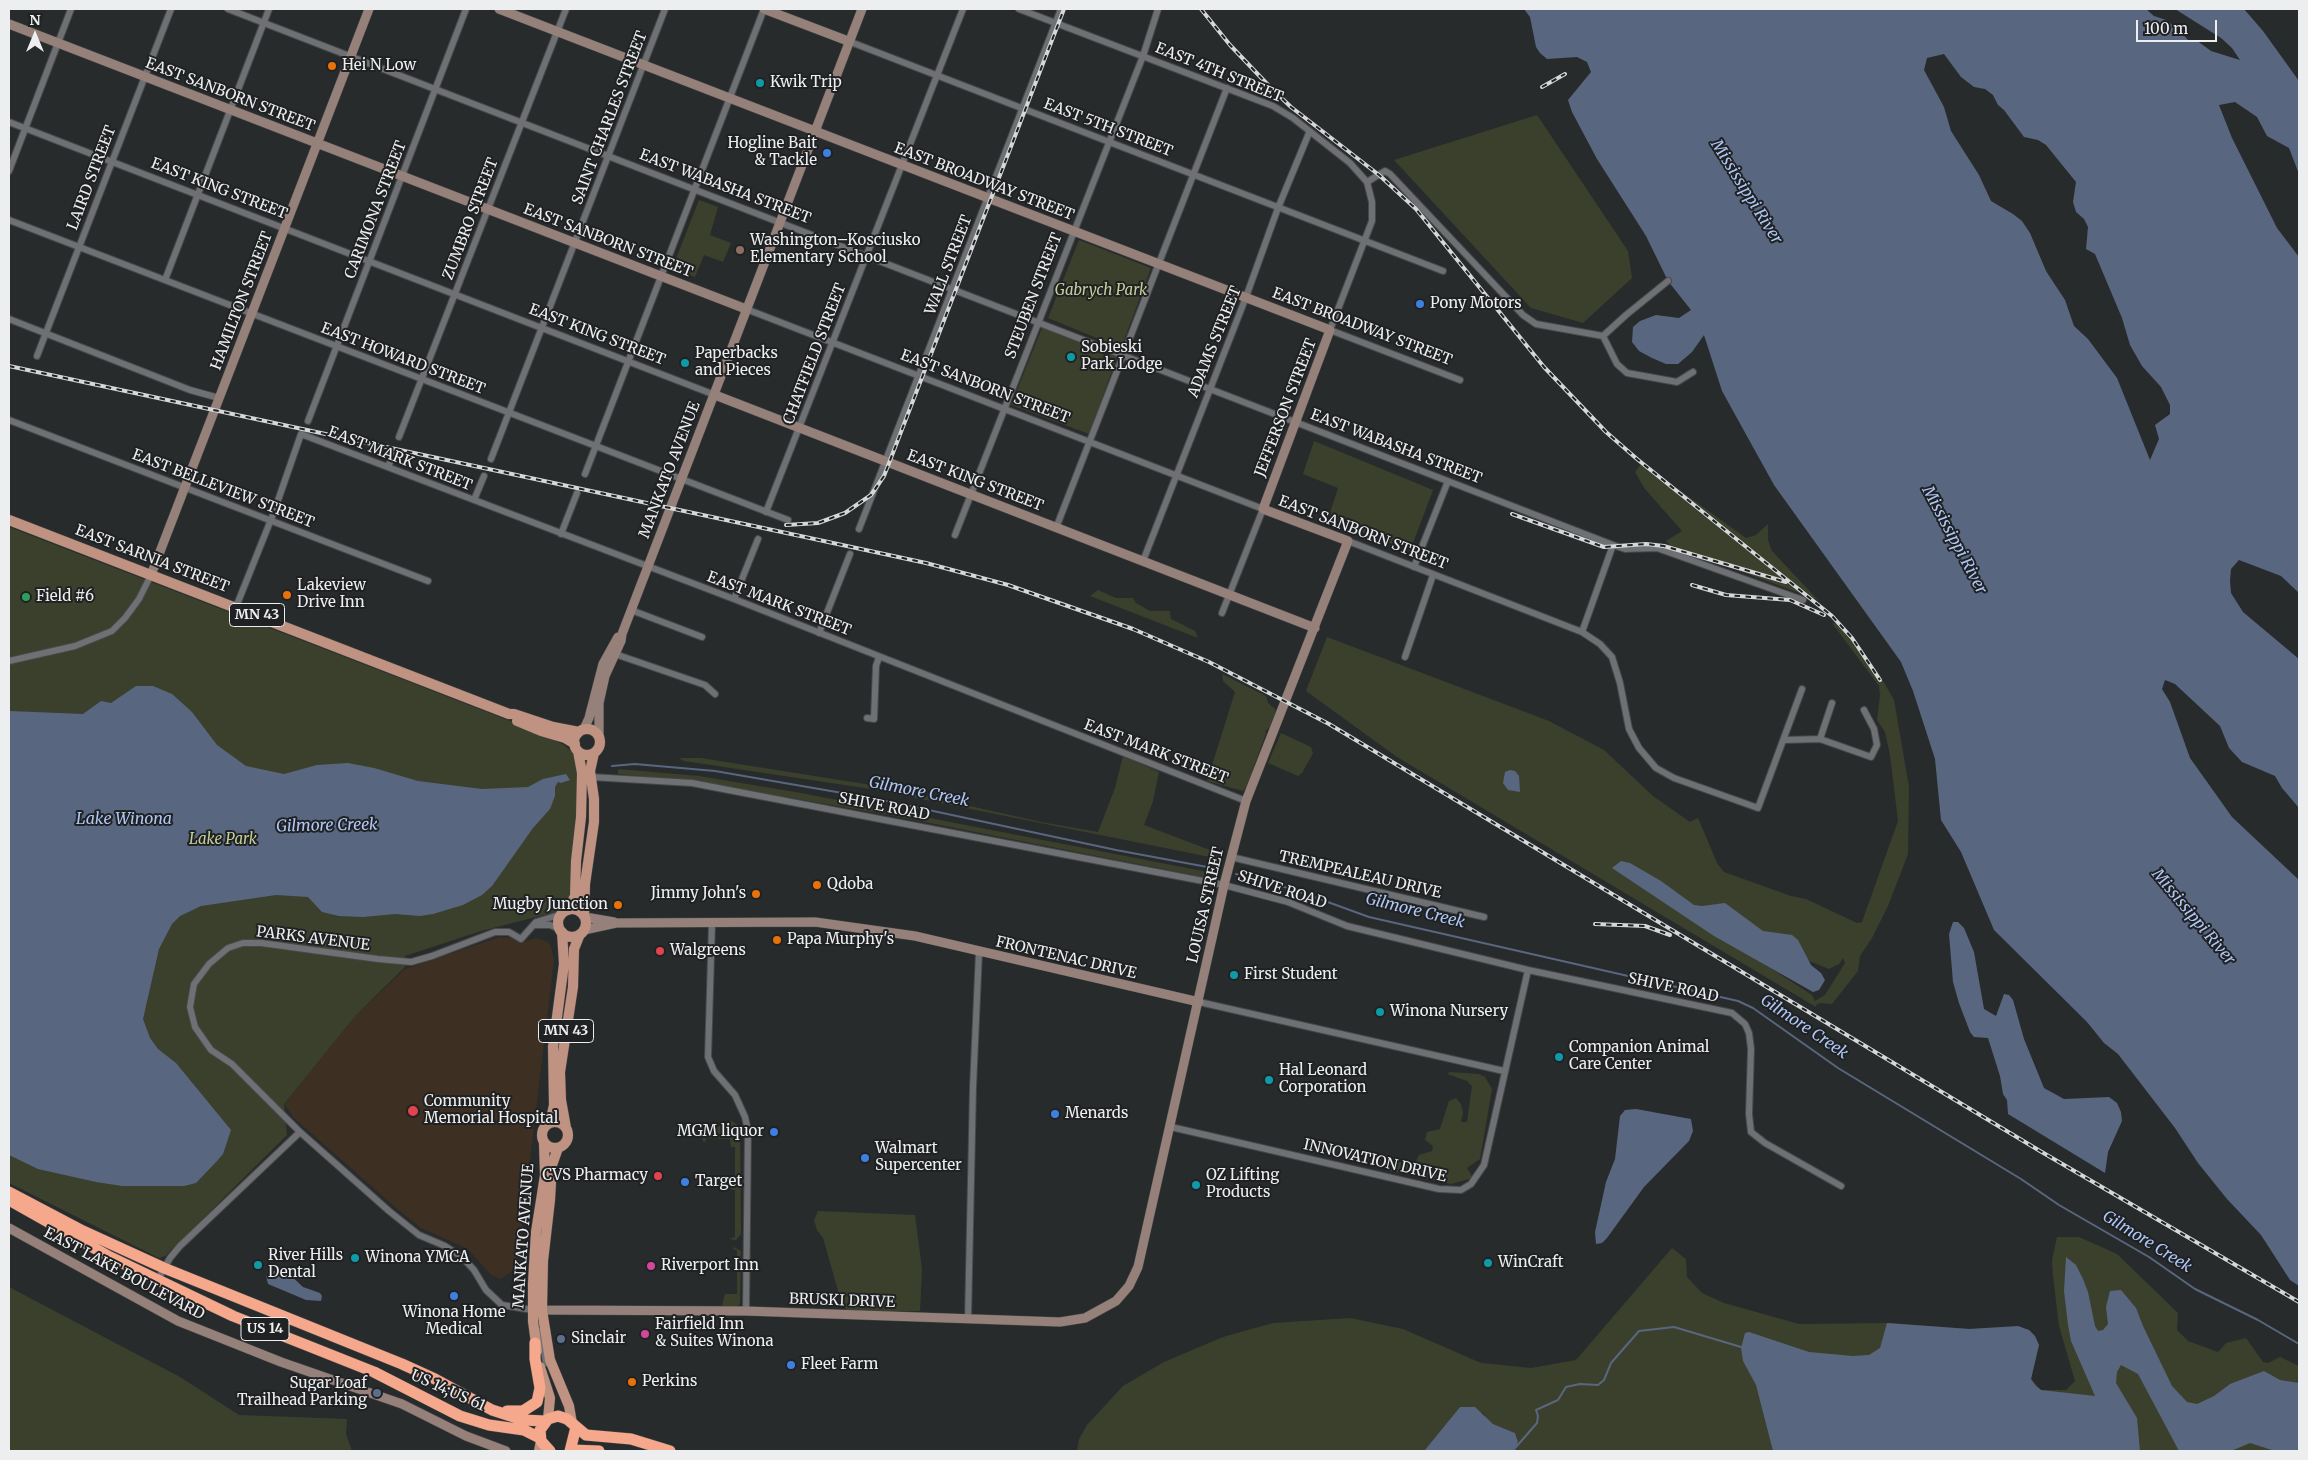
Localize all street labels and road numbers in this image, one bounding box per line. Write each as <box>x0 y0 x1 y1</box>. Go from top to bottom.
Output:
street label: SAINT CHARLES STREET <box>569 29 651 207</box>
street label: EAST 4TH STREET <box>1152 39 1286 107</box>
street label: EAST SANBORN STREET <box>143 54 317 136</box>
street label: EAST 5TH STREET <box>1041 95 1175 161</box>
street label: LAIRD STREET <box>64 123 120 233</box>
street label: CARIMONA STREET <box>341 139 411 281</box>
street label: EAST BROADWAY STREET <box>892 139 1076 225</box>
street label: EAST WABASHA STREET <box>637 146 813 228</box>
street label: EAST KING STREET <box>148 155 290 223</box>
street label: ZUMBRO STREET <box>439 155 503 283</box>
street label: EAST SANBORN STREET <box>521 200 695 282</box>
street label: WALL STREET <box>922 213 976 317</box>
street label: HAMILTON STREET <box>207 229 277 373</box>
street label: STEUBEN STREET <box>1002 231 1066 361</box>
street label: CHATFIELD STREET <box>780 281 850 427</box>
street label: ADAMS STREET <box>1184 284 1246 400</box>
street label: EAST BROADWAY STREET <box>1270 284 1454 370</box>
street label: EAST KING STREET <box>526 301 668 369</box>
street label: EAST HOWARD STREET <box>318 319 488 399</box>
street label: JEFFERSON STREET <box>1251 336 1321 480</box>
street label: EAST SANBORN STREET <box>898 346 1072 428</box>
street label: MANKATO AVENUE <box>636 399 704 541</box>
street label: EAST WABASHA STREET <box>1308 406 1484 488</box>
street label: EAST MARK STREET <box>325 423 475 495</box>
street label: EAST BELLEVIEW STREET <box>129 446 317 532</box>
street label: EAST KING STREET <box>904 447 1046 515</box>
street label: EAST SANBORN STREET <box>1276 492 1450 574</box>
street label: EAST SARNIA STREET <box>72 521 232 597</box>
street label: EAST MARK STREET <box>704 568 854 640</box>
road number: MN 43 <box>230 604 284 626</box>
street label: EAST MARK STREET <box>1081 716 1231 788</box>
street label: SHIVE ROAD <box>837 789 931 825</box>
street label: LOUISA STREET <box>1184 845 1228 965</box>
street label: TREMPEALEAU DRIVE <box>1277 848 1443 902</box>
street label: SHIVE ROAD <box>1235 867 1329 913</box>
street label: PARKS AVENUE <box>255 923 371 955</box>
street label: FRONTENAC DRIVE <box>994 933 1138 983</box>
street label: SHIVE ROAD <box>1626 970 1720 1006</box>
road number: MN 43 <box>538 1019 594 1042</box>
street label: INNOVATION DRIVE <box>1302 1136 1448 1186</box>
street label: MANKATO AVENUE <box>510 1163 538 1309</box>
street label: EAST LAKE BOULEVARD <box>41 1224 207 1324</box>
street label: BRUSKI DRIVE <box>788 1290 896 1312</box>
road number: US 14 <box>241 1318 289 1340</box>
street label: US 14;US 61 <box>408 1367 488 1415</box>

